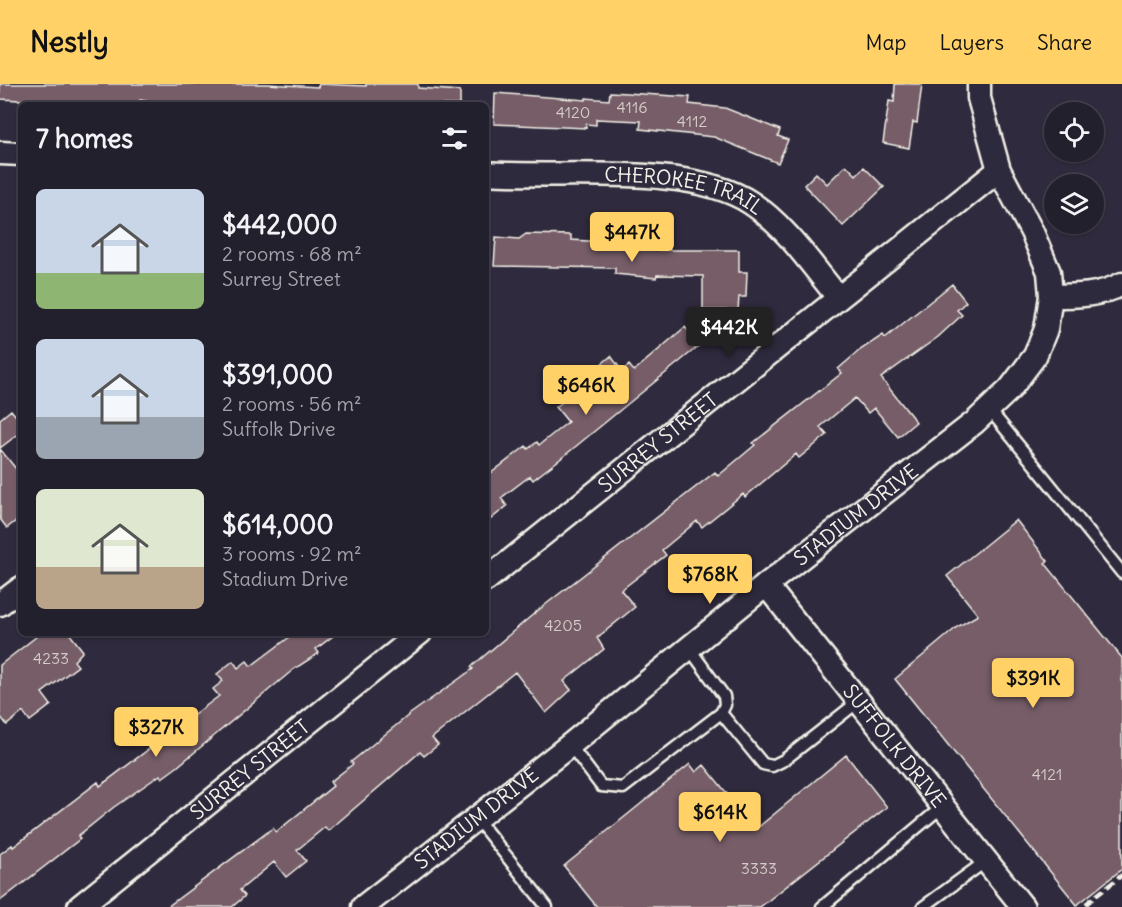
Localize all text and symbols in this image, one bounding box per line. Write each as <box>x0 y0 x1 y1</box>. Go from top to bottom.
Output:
text: Nestly <box>30 24 109 60</box>
text: Map <box>866 29 906 56</box>
text: Layers <box>939 29 1004 56</box>
text: Share <box>1037 29 1092 56</box>
house number: 4116 <box>616 97 648 117</box>
house number: 4120 <box>556 102 590 122</box>
map controls <box>1044 102 1104 234</box>
button: locate <box>1044 102 1104 162</box>
house number: 4112 <box>677 111 708 131</box>
text: 7 homes <box>36 122 133 155</box>
icon: filters <box>438 122 471 155</box>
street label: CHEROKEE TRAIL <box>604 161 769 220</box>
button: layers <box>1044 174 1104 234</box>
text: $442,000 <box>222 208 338 241</box>
pin: $447K <box>590 212 674 263</box>
icon: home <box>84 213 156 285</box>
text: $447K <box>604 219 660 244</box>
text: 2 rooms · 68 m² <box>222 241 362 266</box>
text: Surrey Street <box>222 266 341 291</box>
pin: $442K <box>687 307 771 358</box>
text: $442K <box>700 314 758 339</box>
text: $391,000 <box>222 358 333 391</box>
icon: home <box>84 363 156 435</box>
pin: $646K <box>544 365 628 416</box>
text: $646K <box>557 372 615 397</box>
street label: SURREY STREET <box>593 387 722 498</box>
text: 2 rooms · 56 m² <box>222 391 362 416</box>
text: Suffolk Drive <box>222 416 336 441</box>
street label: STADIUM DRIVE <box>789 458 923 571</box>
text: $614,000 <box>222 508 334 541</box>
icon: home <box>84 513 156 585</box>
text: 3 rooms · 92 m² <box>222 541 361 566</box>
pin: $768K <box>668 554 752 605</box>
text: $768K <box>682 561 738 586</box>
text: Stadium Drive <box>222 566 348 591</box>
house number: 4205 <box>544 615 582 635</box>
house number: 4233 <box>33 648 69 668</box>
pin: $391K <box>991 658 1075 709</box>
text: $391K <box>1006 665 1060 690</box>
street label: SUFFOLK DRIVE <box>838 679 952 812</box>
pin: $327K <box>114 707 198 758</box>
text: $327K <box>128 714 184 739</box>
street label: SURREY STREET <box>185 714 314 825</box>
street label: STADIUM DRIVE <box>409 762 543 874</box>
house number: 4121 <box>1032 764 1062 784</box>
pin: $614K <box>678 792 762 843</box>
text: $614K <box>693 799 747 824</box>
house number: 3333 <box>741 858 777 878</box>

